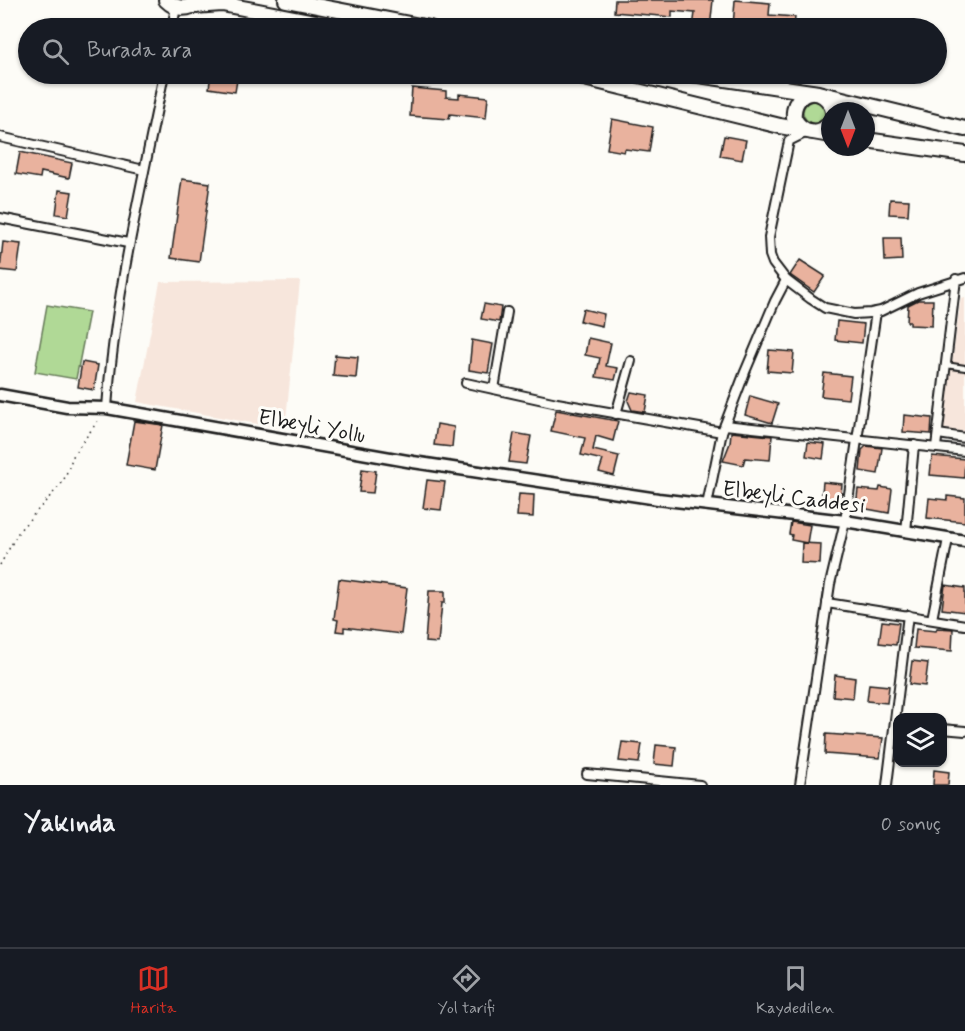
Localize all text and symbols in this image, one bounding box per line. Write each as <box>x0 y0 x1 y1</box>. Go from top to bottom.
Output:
search box <box>18 18 947 84</box>
icon: search <box>39 35 72 68</box>
text: Burada ara <box>87 37 192 65</box>
north arrow <box>821 102 875 156</box>
street label: Elbeyli Yollu <box>256 404 368 450</box>
street label: Elbeyli Caddesi <box>721 475 867 521</box>
map controls <box>893 713 947 767</box>
button: layers <box>893 713 947 767</box>
text: Yakında <box>24 807 116 841</box>
text: 0 sonuç <box>881 811 941 838</box>
tab: Harita <box>131 962 176 1019</box>
tab: Yol tarifi <box>437 962 495 1019</box>
tab: Kaydedilen <box>756 962 834 1019</box>

